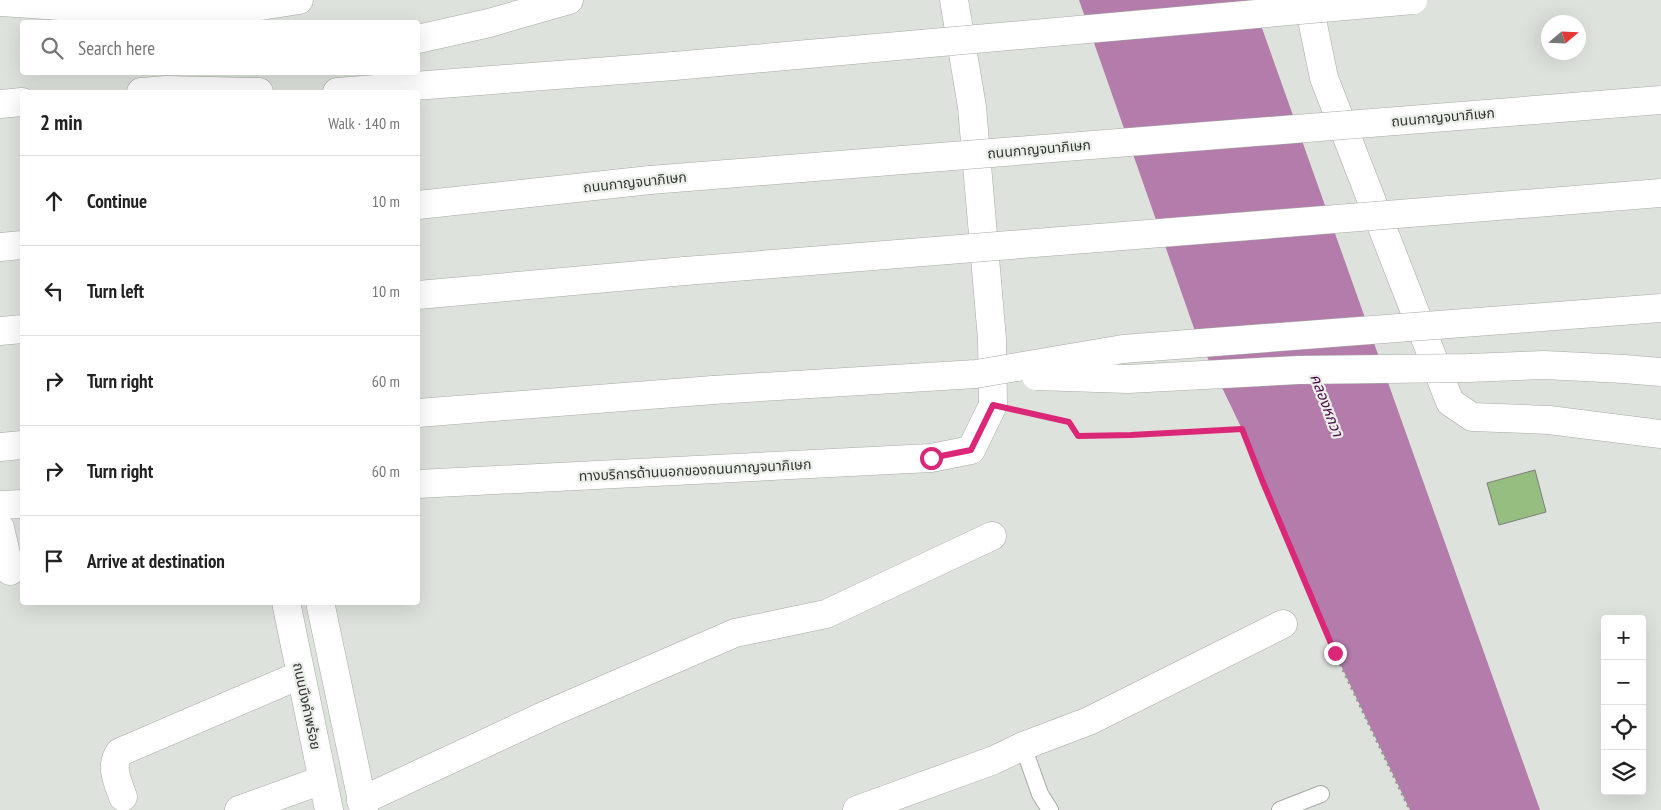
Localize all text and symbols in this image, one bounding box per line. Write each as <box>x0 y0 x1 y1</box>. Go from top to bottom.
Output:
north arrow <box>1541 15 1586 60</box>
search box <box>20 20 420 75</box>
icon: search <box>38 34 66 62</box>
text: Search here <box>78 36 155 60</box>
street label: ถนนกาญจนาภิเษก <box>1390 104 1496 130</box>
text: 2 min <box>40 109 82 136</box>
text: Walk · 140 m <box>328 113 400 133</box>
street label: ถนนกาญจนาภิเษก <box>986 136 1092 162</box>
street label: ถนนกาญจนาภิเษก <box>582 168 688 196</box>
icon: ahead <box>40 187 68 215</box>
text: Continue <box>87 189 147 213</box>
text: 10 m <box>372 191 400 211</box>
icon: left <box>40 277 68 305</box>
text: Turn left <box>87 279 144 303</box>
text: 10 m <box>372 281 400 301</box>
icon: right <box>40 367 68 395</box>
text: Turn right <box>87 369 153 393</box>
text: 60 m <box>372 371 400 391</box>
water label: คลองหกวา <box>1306 371 1348 440</box>
route start <box>920 447 943 470</box>
street label: ทางบริการด้านนอกของถนนกาญจนาภิเษก <box>578 455 812 485</box>
icon: right <box>40 457 68 485</box>
text: Turn right <box>87 459 153 483</box>
text: 60 m <box>372 461 400 481</box>
icon: arrive <box>40 547 68 575</box>
text: Arrive at destination <box>87 549 225 573</box>
map controls <box>1601 615 1646 795</box>
button: + <box>1601 615 1646 660</box>
route end <box>1324 642 1347 665</box>
button: − <box>1601 660 1646 705</box>
street label: ถนนบึงคำพร้อย <box>289 661 325 751</box>
button: locate <box>1601 705 1646 750</box>
button: layers <box>1601 750 1646 795</box>

